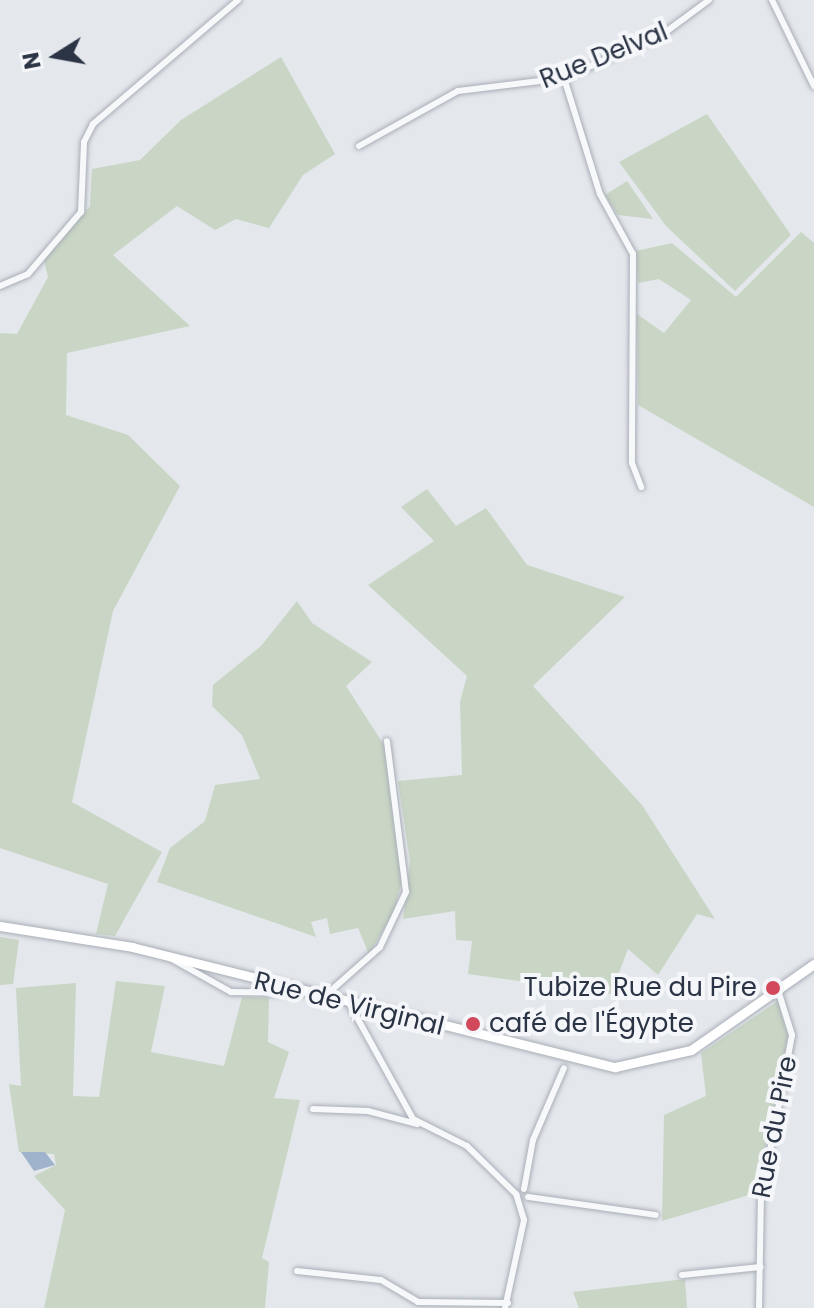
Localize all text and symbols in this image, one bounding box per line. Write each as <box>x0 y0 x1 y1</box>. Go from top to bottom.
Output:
north arrow <box>16 16 96 96</box>
street label: Rue Delval <box>536 16 672 96</box>
text: N <box>15 50 49 72</box>
street label: Rue de Virginal <box>251 965 447 1043</box>
place label: Tubize Rue du Pire <box>523 972 757 1004</box>
marker: Tubize Rue du Pire <box>764 979 782 997</box>
place label: café de l'Égypte <box>489 1008 694 1040</box>
marker: café de l'Égypte <box>464 1015 482 1033</box>
street label: Rue du Pire <box>746 1053 804 1201</box>

